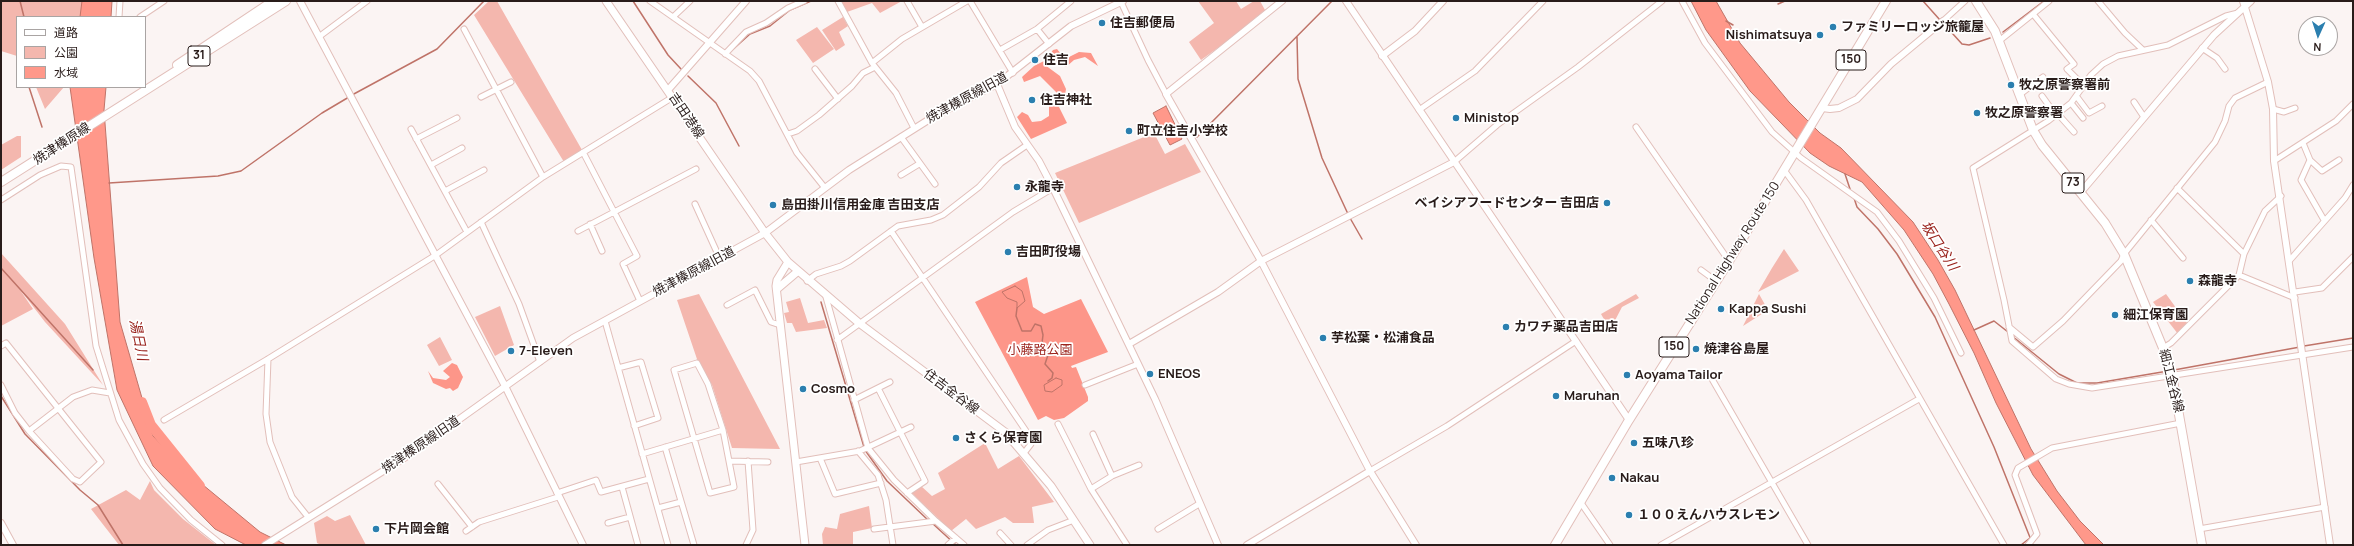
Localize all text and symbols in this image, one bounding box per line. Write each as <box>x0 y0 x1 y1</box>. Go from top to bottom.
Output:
place label: 住吉郵便局 <box>1110 15 1175 31</box>
legend <box>16 16 146 88</box>
north arrow <box>2298 16 2338 56</box>
marker: 住吉郵便局 <box>1097 18 1107 28</box>
place label: ファミリーロッジ旅籠屋 <box>1841 19 1984 35</box>
marker: ファミリーロッジ旅籠屋 <box>1828 22 1838 32</box>
text: 道路 <box>54 24 78 41</box>
place label: Nishimatsuya <box>1726 27 1812 43</box>
marker: Nishimatsuya <box>1815 30 1825 40</box>
text: N <box>2313 40 2322 55</box>
text: 公園 <box>54 44 78 61</box>
road number: 31 <box>188 46 210 66</box>
road number: 150 <box>1836 50 1866 70</box>
place label: 住吉 <box>1043 52 1069 68</box>
marker: 住吉 <box>1030 55 1040 65</box>
text: 水域 <box>54 64 78 81</box>
street label: 焼津榛原線旧道 <box>923 69 1011 127</box>
place label: 牧之原警察署前 <box>2019 77 2110 93</box>
marker: 牧之原警察署前 <box>2006 80 2016 90</box>
street label: 吉田港線 <box>665 90 707 142</box>
place label: 住吉神社 <box>1040 92 1092 108</box>
marker: 住吉神社 <box>1027 95 1037 105</box>
place label: 牧之原警察署 <box>1985 105 2063 121</box>
marker: 牧之原警察署 <box>1972 108 1982 118</box>
place label: Ministop <box>1464 110 1519 126</box>
marker: Ministop <box>1451 113 1461 123</box>
street label: 焼津榛原線 <box>30 120 94 168</box>
place label: 町立住吉小学校 <box>1137 123 1228 139</box>
marker: 町立住吉小学校 <box>1124 126 1134 136</box>
road number: 73 <box>2062 173 2084 193</box>
place label: 永龍寺 <box>1025 179 1064 195</box>
street label: National Highway Route 150 <box>1683 179 1783 327</box>
marker: 永龍寺 <box>1012 182 1022 192</box>
place label: ベイシアフードセンター 吉田店 <box>1414 195 1599 211</box>
place label: 島田掛川信用金庫 吉田支店 <box>781 197 940 213</box>
marker: ベイシアフードセンター 吉田店 <box>1602 198 1612 208</box>
marker: 島田掛川信用金庫 吉田支店 <box>768 200 778 210</box>
water label: 坂口谷川 <box>1917 218 1961 274</box>
street label: 焼津榛原線旧道 <box>650 244 738 300</box>
place label: 吉田町役場 <box>1016 244 1081 260</box>
marker: 吉田町役場 <box>1003 247 1013 257</box>
place label: 森龍寺 <box>2198 273 2237 289</box>
marker: 森龍寺 <box>2185 276 2195 286</box>
place label: Kappa Sushi <box>1729 301 1806 317</box>
marker: Kappa Sushi <box>1716 304 1726 314</box>
place label: 細江保育園 <box>2123 307 2188 323</box>
marker: 細江保育園 <box>2110 310 2120 320</box>
water label: 湯日川 <box>125 318 151 362</box>
place label: カワチ薬品吉田店 <box>1514 319 1618 335</box>
marker: カワチ薬品吉田店 <box>1501 322 1511 332</box>
place label: 芋松葉・松浦食品 <box>1331 330 1435 346</box>
marker: 芋松葉・松浦食品 <box>1318 333 1328 343</box>
road number: 150 <box>1659 337 1689 357</box>
place label: 焼津谷島屋 <box>1704 341 1769 357</box>
park label: 小藤路公園 <box>1008 342 1072 358</box>
place label: 7-Eleven <box>519 343 573 359</box>
marker: 焼津谷島屋 <box>1691 344 1701 354</box>
marker: 7-Eleven <box>506 346 516 356</box>
street label: 細江金谷線 <box>2156 348 2186 414</box>
street label: 住吉金谷線 <box>920 366 982 418</box>
place label: ENEOS <box>1158 366 1200 382</box>
place label: Aoyama Tailor <box>1635 367 1723 383</box>
marker: ENEOS <box>1145 369 1155 379</box>
marker: Aoyama Tailor <box>1622 370 1632 380</box>
place label: Cosmo <box>811 381 855 397</box>
marker: Cosmo <box>798 384 808 394</box>
place label: Maruhan <box>1564 388 1620 404</box>
marker: Maruhan <box>1551 391 1561 401</box>
street label: 焼津榛原線旧道 <box>379 413 463 477</box>
place label: さくら保育園 <box>964 430 1042 446</box>
marker: さくら保育園 <box>951 433 961 443</box>
place label: 五味八珍 <box>1642 435 1694 451</box>
marker: 五味八珍 <box>1629 438 1639 448</box>
place label: Nakau <box>1620 470 1659 486</box>
marker: Nakau <box>1607 473 1617 483</box>
place label: １００えんハウスレモン <box>1637 507 1780 523</box>
marker: １００えんハウスレモン <box>1624 510 1634 520</box>
place label: 下片岡会館 <box>384 521 449 537</box>
marker: 下片岡会館 <box>371 524 381 534</box>

